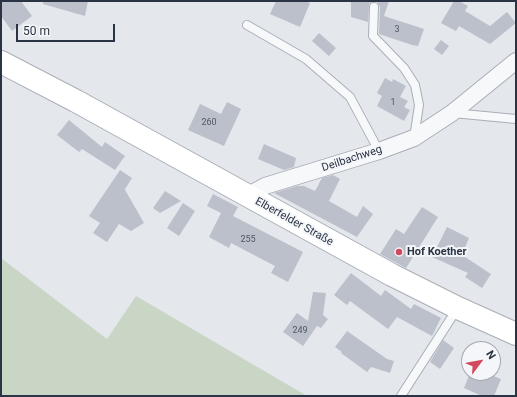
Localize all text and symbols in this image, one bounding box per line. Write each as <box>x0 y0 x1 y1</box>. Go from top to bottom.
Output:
scale bar <box>18 16 117 42</box>
text: 50 m <box>23 24 50 38</box>
house number: 3 <box>394 25 400 35</box>
house number: 1 <box>390 98 396 108</box>
house number: 260 <box>201 118 217 128</box>
street label: Deilbachweg <box>320 143 384 175</box>
street label: Elberfelder Straße <box>253 195 335 249</box>
house number: 255 <box>240 235 256 245</box>
place label: Hof Koether <box>407 245 466 259</box>
marker: Hof Koether <box>394 247 404 257</box>
house number: 249 <box>292 326 308 336</box>
north arrow <box>461 341 501 381</box>
text: N <box>483 348 498 362</box>

